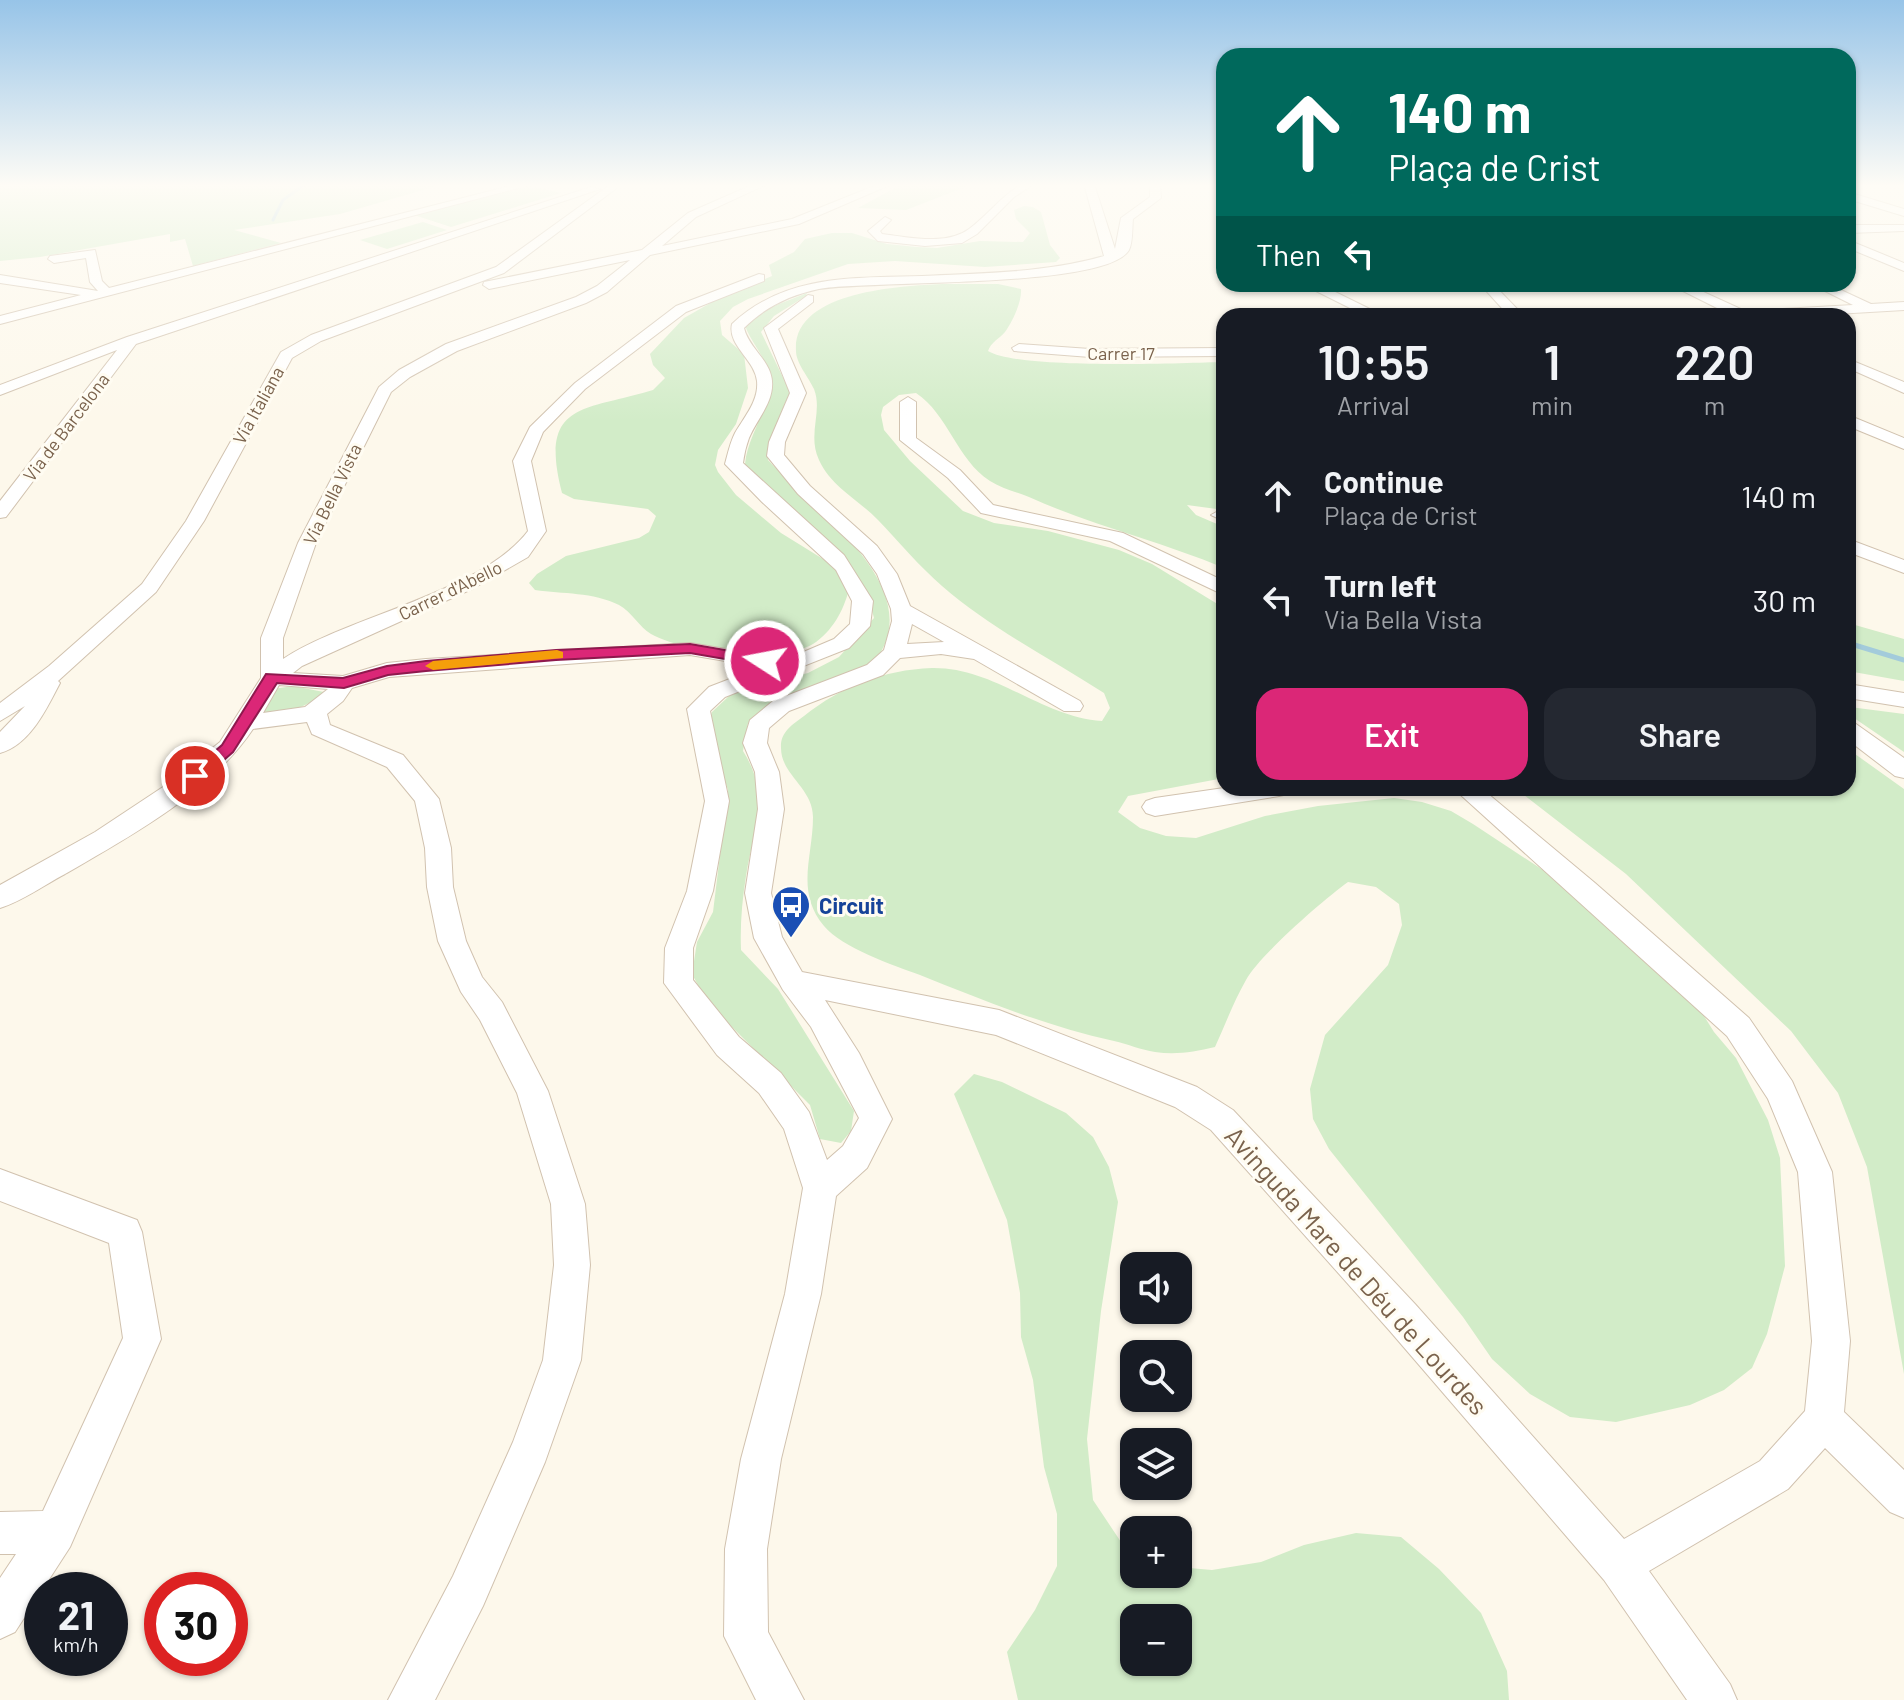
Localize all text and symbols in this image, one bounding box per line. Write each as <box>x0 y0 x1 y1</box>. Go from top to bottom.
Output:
text: 140 m <box>1388 77 1532 144</box>
icon: ahead <box>1256 80 1360 184</box>
text: Plaça de Crist <box>1388 145 1601 188</box>
icon: left <box>1337 232 1381 276</box>
text: Then <box>1256 236 1321 272</box>
text: 10:55 <box>1317 332 1430 390</box>
text: 1 <box>1543 332 1560 390</box>
text: 220 <box>1674 332 1755 390</box>
street label: Carrer 17 <box>1087 342 1155 364</box>
street label: Via Italiana <box>228 362 288 448</box>
street label: Via de Barcelona <box>18 369 114 485</box>
text: Arrival <box>1337 389 1410 420</box>
text: min <box>1531 389 1573 420</box>
text: m <box>1704 389 1725 420</box>
street label: Via Bella Vista <box>298 440 366 548</box>
text: Continue <box>1324 463 1444 499</box>
icon: ahead <box>1256 474 1300 518</box>
text: 140 m <box>1741 478 1816 514</box>
text: Plaça de Crist <box>1324 499 1478 530</box>
street label: Carrer d'Abello <box>395 556 505 624</box>
text: Turn left <box>1324 567 1437 603</box>
icon: left <box>1256 578 1300 622</box>
text: 30 m <box>1753 582 1816 618</box>
text: Via Bella Vista <box>1324 603 1482 634</box>
position arrow <box>723 619 807 703</box>
button: Exit <box>1256 688 1528 780</box>
button: Share <box>1544 688 1816 780</box>
pin <box>161 742 229 810</box>
icon: arrive <box>173 754 217 798</box>
bus stop icon: Circuit <box>770 884 812 939</box>
place label: Circuit <box>819 892 884 918</box>
street label: Avinguda Mare de Déu de Lourdes <box>1219 1120 1495 1420</box>
map controls <box>1120 1252 1192 1676</box>
button: sound <box>1120 1252 1192 1324</box>
button: search <box>1120 1340 1192 1412</box>
button: layers <box>1120 1428 1192 1500</box>
button: + <box>1120 1516 1192 1588</box>
speed limit sign: 30 <box>144 1572 248 1676</box>
text: 21 <box>58 1590 94 1638</box>
button: − <box>1120 1604 1192 1676</box>
text: km/h <box>53 1632 99 1656</box>

